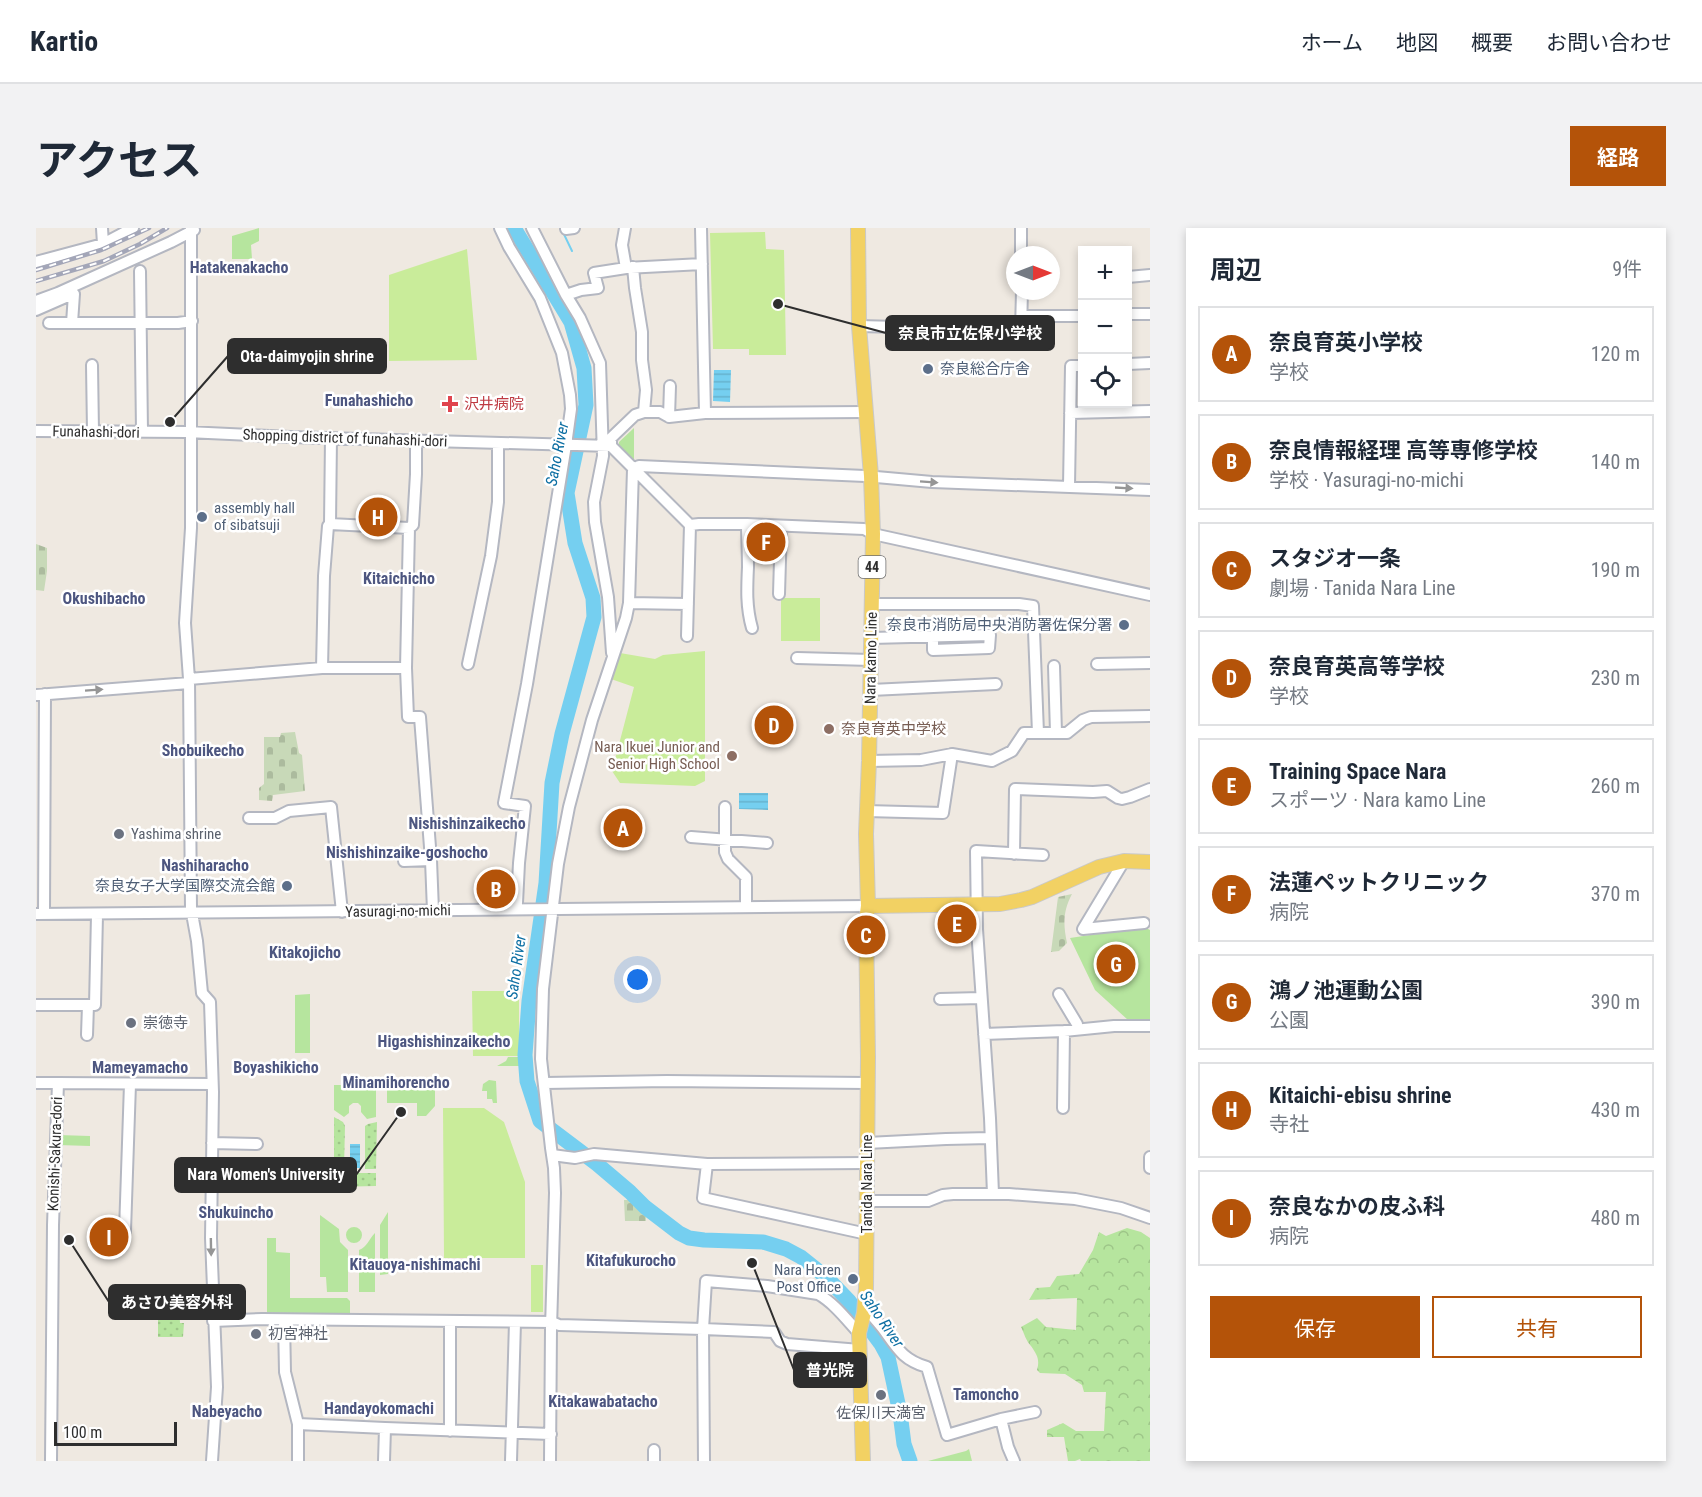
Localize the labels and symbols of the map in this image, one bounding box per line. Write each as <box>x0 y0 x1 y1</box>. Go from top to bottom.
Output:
north arrow <box>1006 246 1060 300</box>
district label: Hatakenakacho <box>190 258 288 277</box>
callout: 奈良市立佐保小学校 <box>886 316 1054 350</box>
text: 奈良市立佐保小学校 <box>898 324 1042 343</box>
callout: Ota-daimyojin shrine <box>228 339 386 373</box>
text: Ota-daimyojin shrine <box>240 347 374 366</box>
place label: 奈良総合庁舎 <box>940 360 1030 378</box>
marker: 奈良総合庁舎 <box>921 362 935 376</box>
district label: Funahashicho <box>325 391 413 410</box>
marker: 沢井病院 <box>441 395 459 413</box>
place label: 沢井病院 <box>464 395 524 413</box>
water label: Saho River <box>541 419 573 488</box>
street label: Funahashi-dori <box>52 422 140 442</box>
street label: Shopping district of funahashi-dori <box>242 425 448 451</box>
one-way arrow <box>919 477 938 487</box>
one-way arrow <box>1114 484 1133 493</box>
pin: H <box>358 494 398 540</box>
place label: assembly hall of sibatsuji <box>214 499 295 534</box>
marker: assembly hall of sibatsuji <box>195 510 209 524</box>
pin: F <box>746 520 786 564</box>
road number: 44 <box>858 556 886 578</box>
district label: Kitaichicho <box>363 569 435 588</box>
district label: Okushibacho <box>63 589 146 608</box>
street label: Nara kamo Line <box>861 612 881 704</box>
place label: 奈良市消防局中央消防署佐保分署 <box>887 616 1112 634</box>
marker: 奈良市消防局中央消防署佐保分署 <box>1117 618 1131 632</box>
one-way arrow <box>85 686 104 695</box>
pin: D <box>754 702 794 748</box>
place label: 奈良育英中学校 <box>841 720 946 738</box>
marker: 奈良育英中学校 <box>822 722 836 736</box>
place label: Nara Ikuei Junior and Senior High School <box>594 738 720 773</box>
district label: Shobuikecho <box>162 741 244 760</box>
marker: Nara Ikuei Junior and Senior High School <box>725 749 739 763</box>
pin: A <box>604 806 642 850</box>
district label: Nishishinzaikecho <box>408 814 526 833</box>
place label: Yashima shrine <box>131 825 221 843</box>
marker: Yashima shrine <box>112 827 126 841</box>
district label: Nishishinzaike-goshocho <box>326 843 488 862</box>
district label: Nashiharacho <box>161 856 249 875</box>
pin: B <box>476 866 516 912</box>
place label: 奈良女子大学国際交流会館 <box>95 877 275 895</box>
marker: 奈良女子大学国際交流会館 <box>280 879 294 893</box>
street label: Yasuragi-no-michi <box>345 901 451 921</box>
pin: E <box>938 902 976 946</box>
pin: C <box>846 912 886 958</box>
water label: Saho River <box>502 932 530 1000</box>
pin: G <box>1096 942 1136 986</box>
district label: Kitakojicho <box>269 943 341 962</box>
your location <box>623 965 652 994</box>
place label: 崇徳寺 <box>143 1014 188 1032</box>
marker: 崇徳寺 <box>124 1016 138 1030</box>
district label: Higashishinzaikecho <box>378 1032 510 1051</box>
district label: Mameyamacho <box>92 1058 188 1077</box>
district label: Boyashikicho <box>233 1058 319 1077</box>
district label: Minamihorencho <box>342 1073 450 1092</box>
street label: Konishi-Sakura-dori <box>44 1096 66 1212</box>
street label: Tanida Nara Line <box>858 1134 876 1234</box>
callout: Nara Women's University <box>175 1158 356 1192</box>
text: Nara Women's University <box>187 1165 345 1184</box>
district label: Shukuincho <box>199 1203 274 1222</box>
pin: I <box>90 1214 128 1260</box>
one-way arrow <box>206 1238 216 1257</box>
district label: Kitafukurocho <box>586 1251 676 1270</box>
district label: Kitauoya-nishimachi <box>349 1255 481 1274</box>
place label: Nara Horen Post Office <box>774 1261 841 1296</box>
marker: Nara Horen Post Office <box>846 1272 860 1286</box>
callout: あさひ美容外科 <box>109 1285 245 1319</box>
water label: Saho River <box>856 1287 909 1352</box>
text: あさひ美容外科 <box>121 1293 233 1312</box>
place label: 初宮神社 <box>268 1325 328 1343</box>
marker: 初宮神社 <box>249 1327 263 1341</box>
callout: 普光院 <box>794 1353 866 1387</box>
text: 普光院 <box>806 1361 854 1380</box>
district label: Tamoncho <box>953 1385 1019 1404</box>
marker: 佐保川天満宮 <box>874 1388 888 1402</box>
district label: Kitakawabatacho <box>548 1392 658 1411</box>
district label: Handayokomachi <box>324 1399 434 1418</box>
district label: Nabeyacho <box>192 1402 262 1421</box>
place label: 佐保川天満宮 <box>836 1404 926 1422</box>
scale bar <box>54 1419 177 1446</box>

